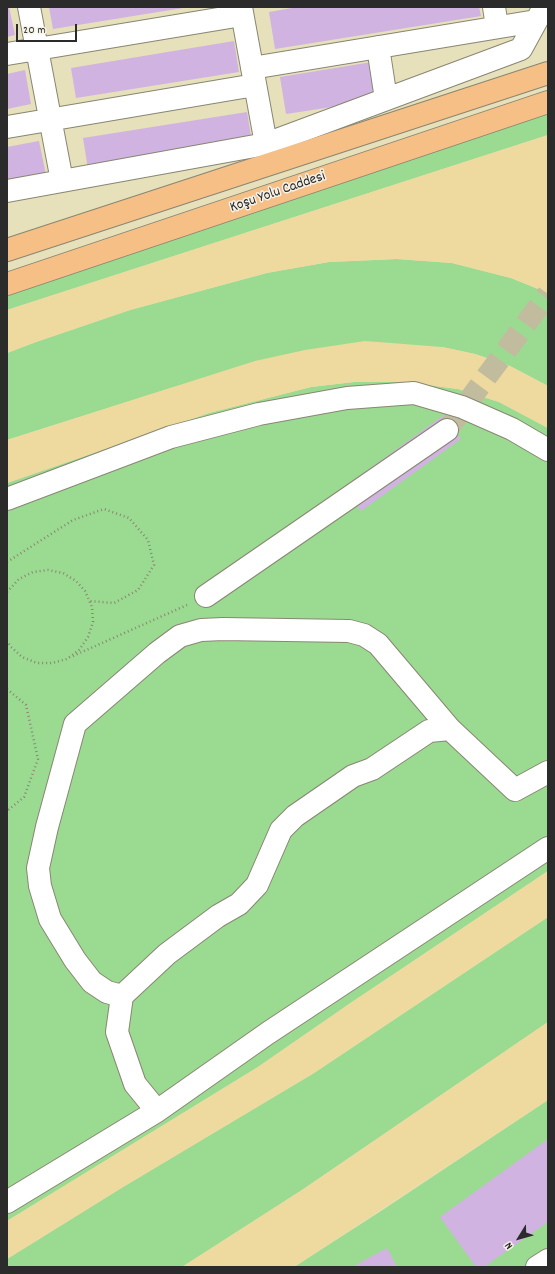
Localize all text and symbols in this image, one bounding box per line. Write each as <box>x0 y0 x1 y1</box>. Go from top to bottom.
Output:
scale bar <box>18 16 79 42</box>
text: 20 m <box>23 22 46 39</box>
street label: Koşu Yolu Caddesi <box>228 168 328 218</box>
north arrow <box>499 1218 539 1258</box>
text: N <box>501 1238 517 1252</box>

